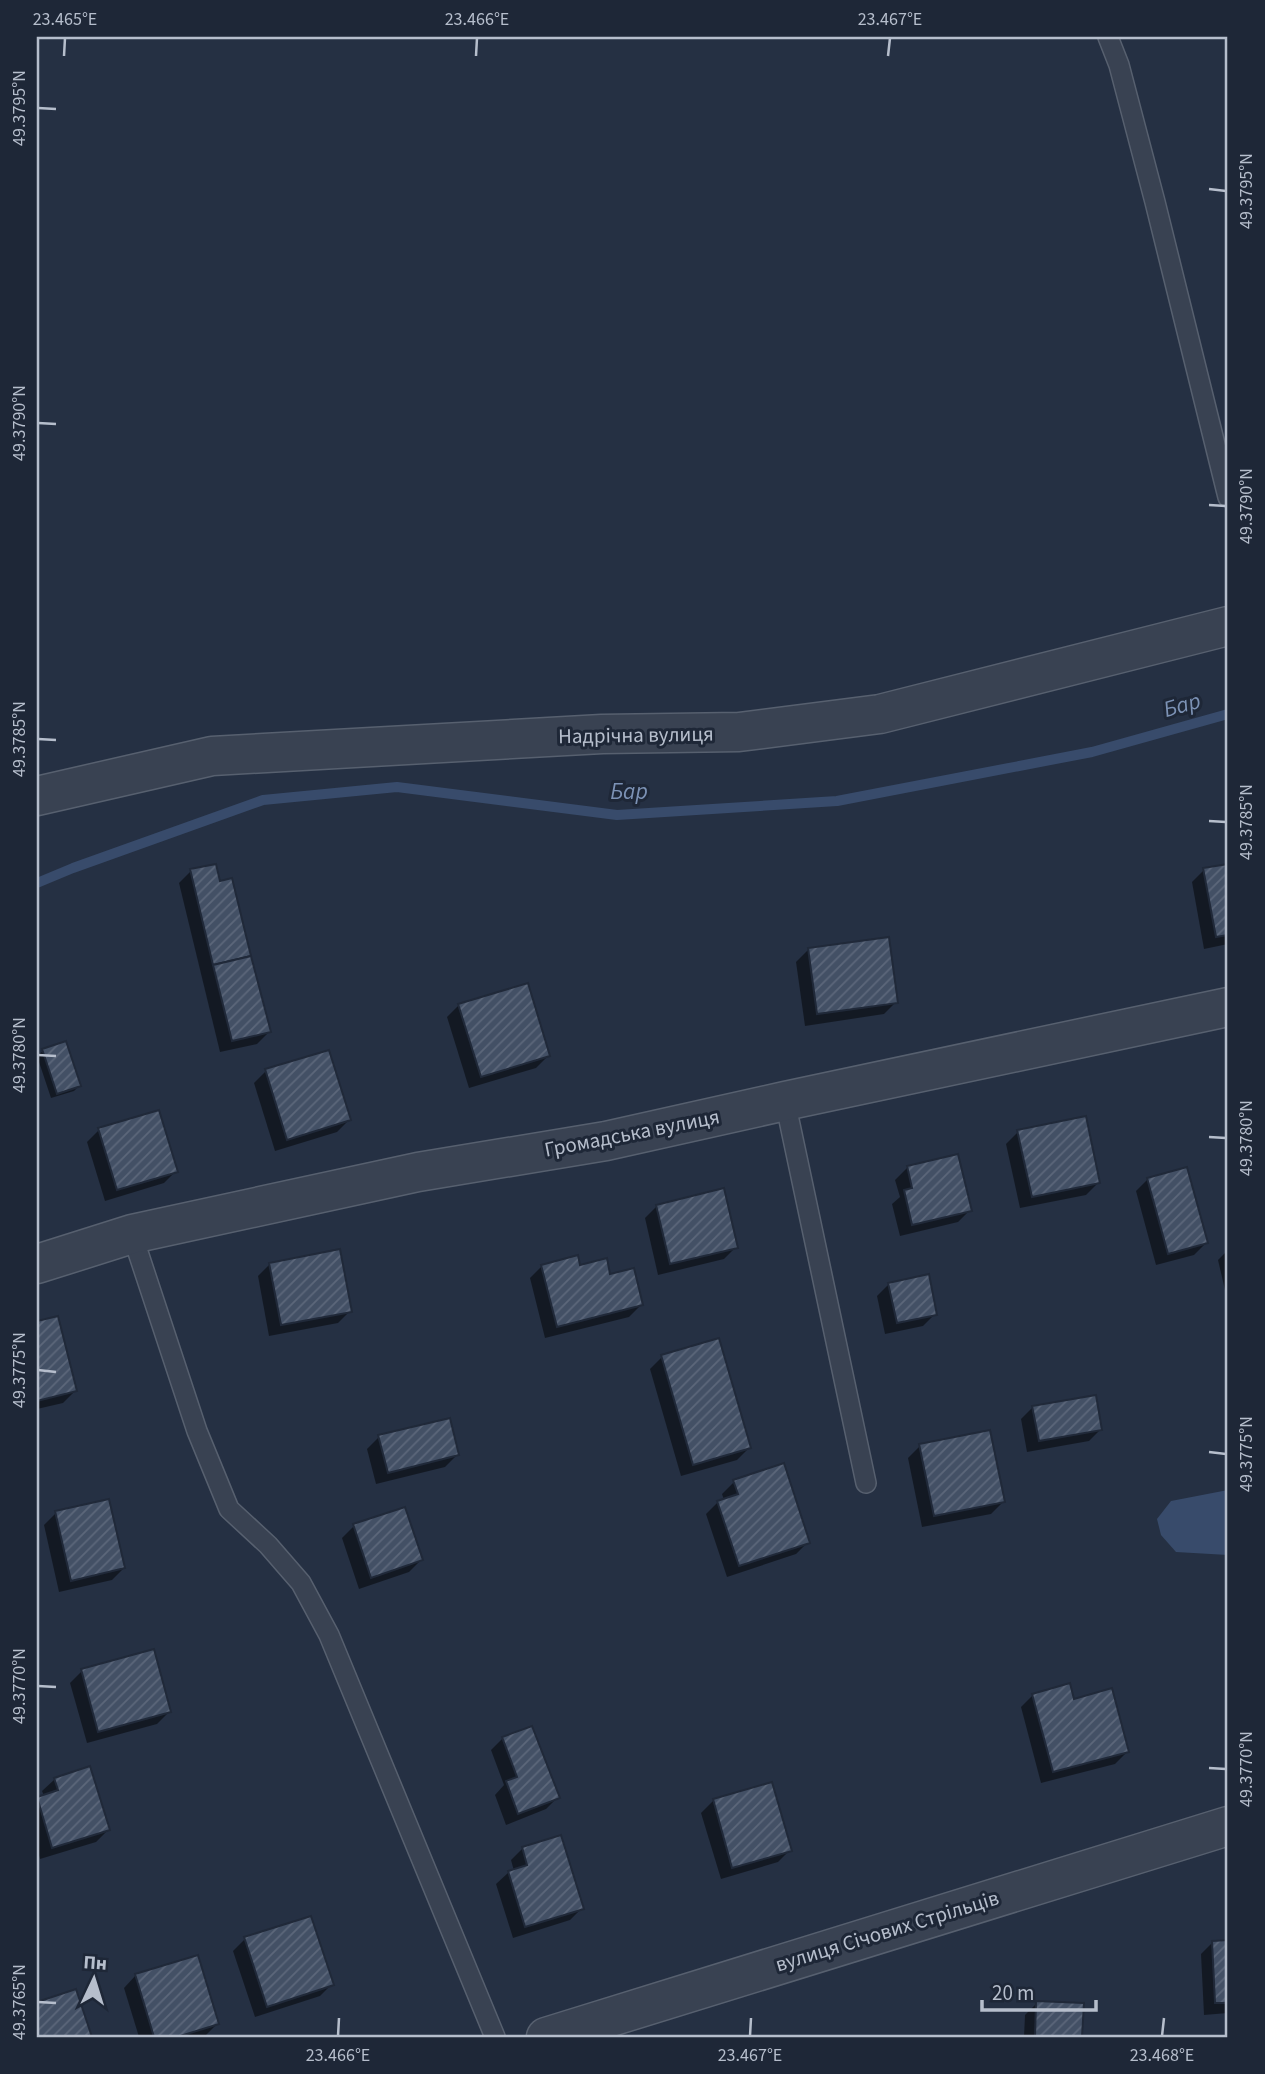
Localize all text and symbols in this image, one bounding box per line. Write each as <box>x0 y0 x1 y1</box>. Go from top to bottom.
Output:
text: 23.465°E <box>33 7 97 32</box>
text: 23.466°E <box>445 7 509 32</box>
text: 23.467°E <box>858 7 922 32</box>
text: 49.3795°N <box>7 70 32 146</box>
text: 49.3795°N <box>1234 153 1259 229</box>
text: 49.3790°N <box>7 385 32 461</box>
text: 49.3790°N <box>1234 468 1259 544</box>
water label: Бар <box>1159 684 1205 726</box>
text: 49.3785°N <box>7 701 32 777</box>
street label: Надрічна вулиця <box>558 719 714 751</box>
water label: Бар <box>610 775 648 808</box>
text: 49.3785°N <box>1234 784 1259 860</box>
text: 49.3780°N <box>7 1017 32 1093</box>
text: 49.3780°N <box>1234 1100 1259 1176</box>
street label: Громадська вулиця <box>542 1101 722 1165</box>
text: 49.3775°N <box>7 1332 32 1408</box>
text: 49.3775°N <box>1234 1416 1259 1492</box>
text: 49.3770°N <box>7 1648 32 1724</box>
text: 49.3770°N <box>1234 1731 1259 1807</box>
street label: вулиця Січових Стрільців <box>772 1883 1002 1979</box>
north arrow <box>60 1944 130 2014</box>
text: Пн <box>82 1949 108 1978</box>
text: 49.3765°N <box>7 1964 32 2040</box>
scale bar <box>982 1969 1095 2013</box>
text: 20 m <box>992 1978 1034 2008</box>
text: 23.466°E <box>306 2043 370 2068</box>
text: 23.467°E <box>718 2043 782 2068</box>
text: 23.468°E <box>1130 2043 1194 2068</box>

